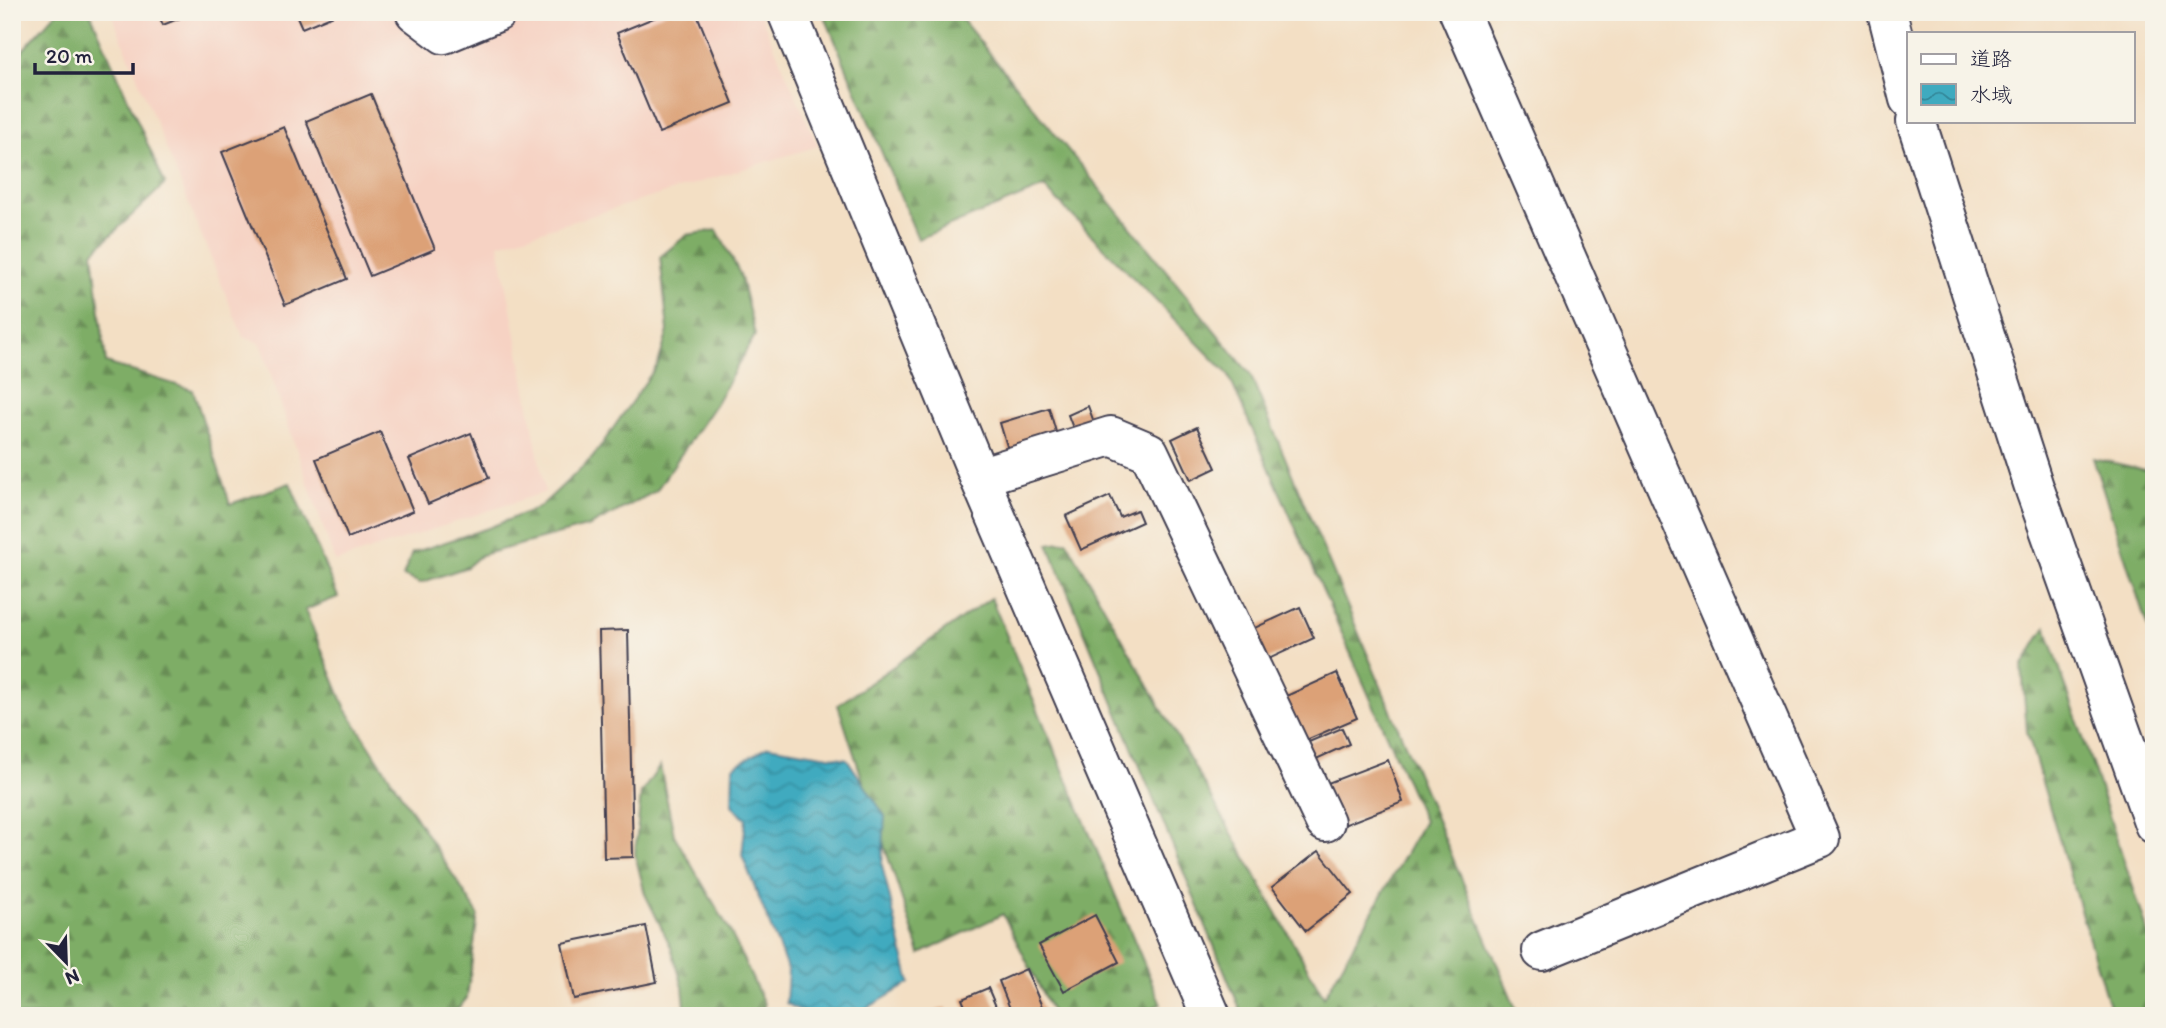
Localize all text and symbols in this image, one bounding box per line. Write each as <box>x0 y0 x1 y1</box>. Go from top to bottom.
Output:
scale bar <box>35 32 133 76</box>
legend <box>1907 32 2134 122</box>
text: 20 m <box>46 43 93 68</box>
text: 道路 <box>1970 46 2012 71</box>
text: 水域 <box>1970 82 2012 107</box>
north arrow <box>32 926 102 996</box>
text: N <box>62 964 83 990</box>

